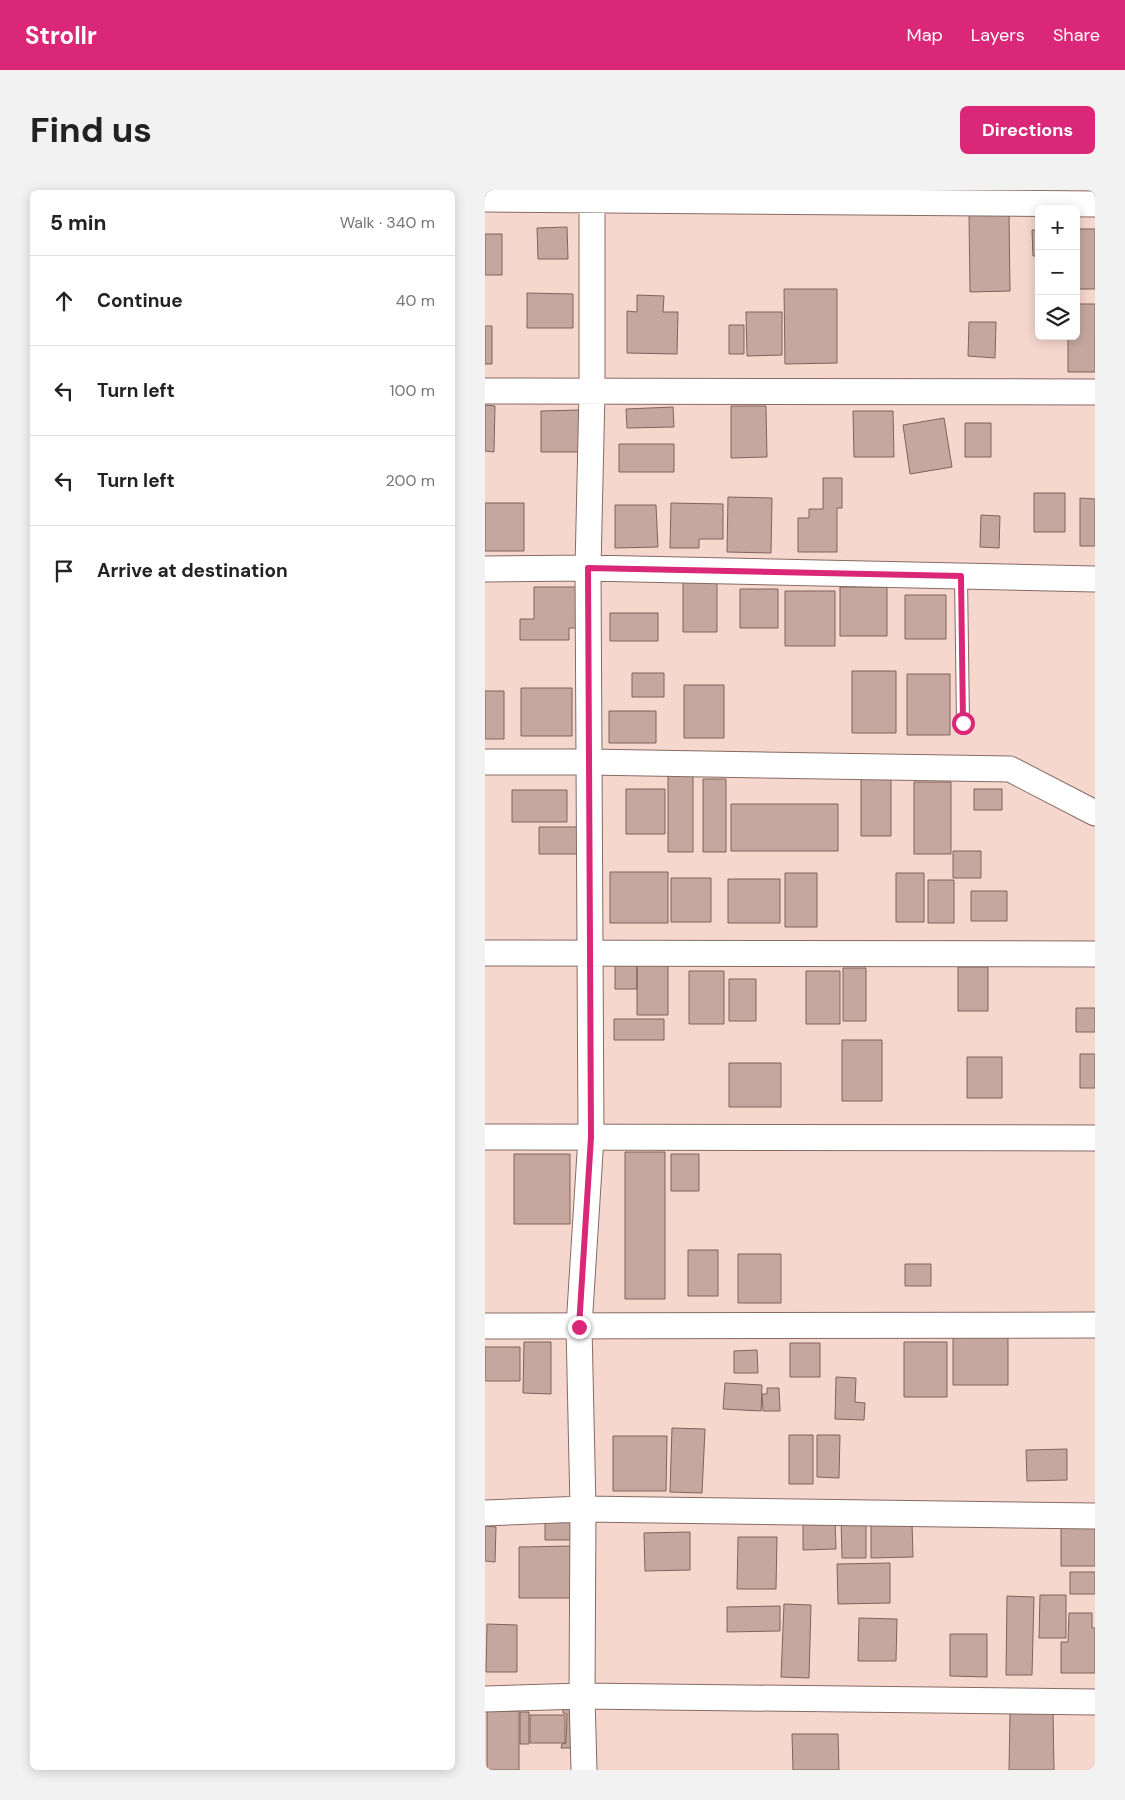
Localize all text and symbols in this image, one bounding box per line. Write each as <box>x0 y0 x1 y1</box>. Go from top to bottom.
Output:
text: Strollr <box>25 20 97 51</box>
text: Map <box>907 23 943 47</box>
text: Layers <box>971 23 1025 47</box>
text: Share <box>1053 23 1100 47</box>
button: Directions <box>960 106 1095 154</box>
text: Find us <box>30 107 152 153</box>
map controls <box>1035 205 1080 340</box>
button: + <box>1035 205 1080 250</box>
text: 5 min <box>50 209 106 237</box>
text: Walk · 340 m <box>340 212 435 233</box>
button: − <box>1035 250 1080 295</box>
icon: ahead <box>50 287 78 315</box>
text: Continue <box>97 288 183 313</box>
text: 40 m <box>396 290 435 311</box>
button: layers <box>1035 295 1080 340</box>
icon: left <box>50 377 78 405</box>
text: Turn left <box>97 378 175 403</box>
text: 100 m <box>390 380 435 401</box>
icon: left <box>50 467 78 495</box>
text: Turn left <box>97 468 175 493</box>
text: 200 m <box>386 470 435 491</box>
icon: arrive <box>50 557 78 585</box>
text: Arrive at destination <box>97 558 288 583</box>
route start <box>952 712 975 735</box>
route end <box>568 1316 591 1339</box>

